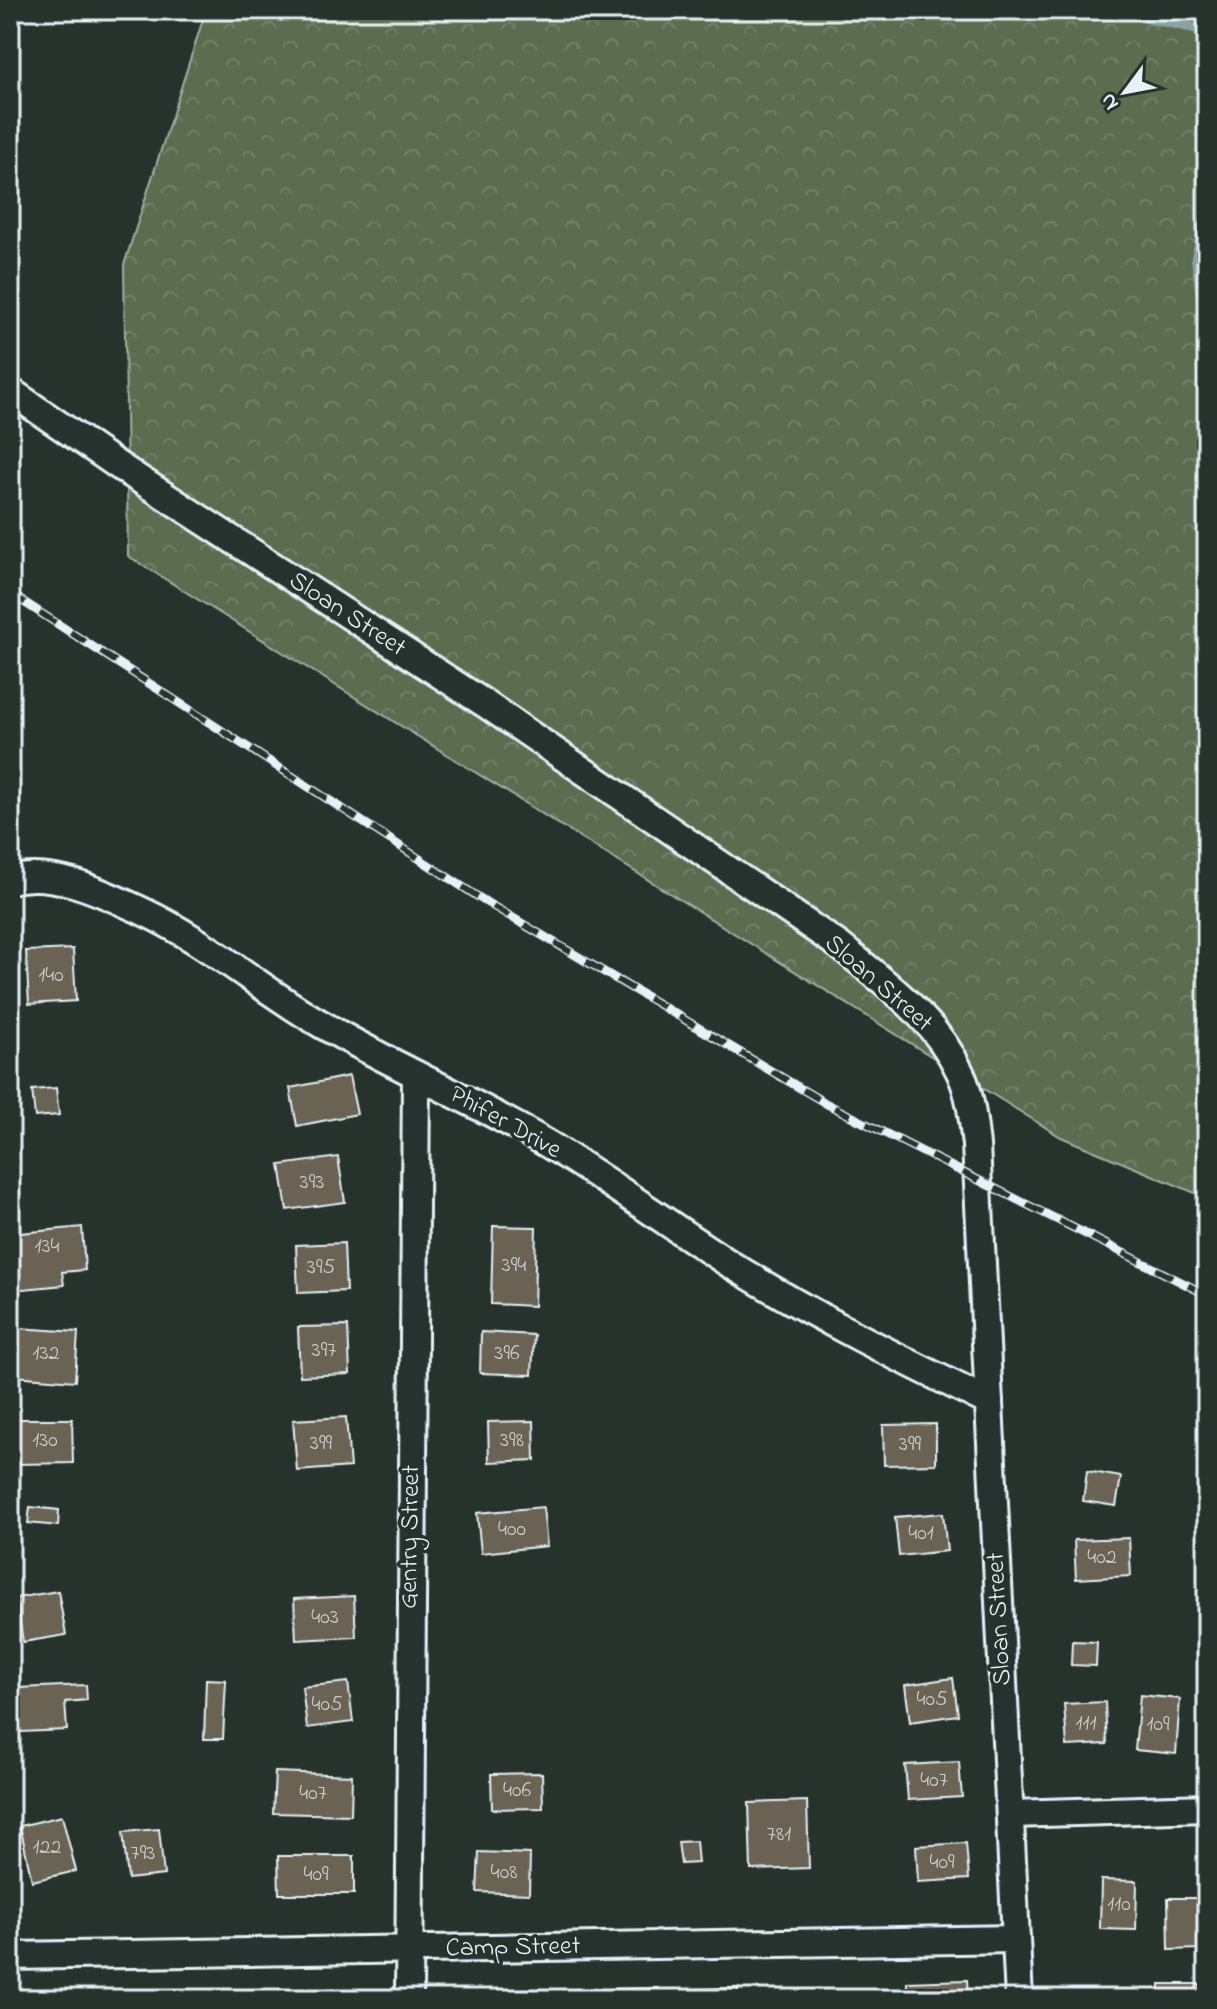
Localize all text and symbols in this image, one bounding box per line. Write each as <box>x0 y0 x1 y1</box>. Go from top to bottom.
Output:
north arrow <box>1085 52 1165 132</box>
text: N <box>1093 86 1128 116</box>
street label: Sloan Street <box>281 563 414 667</box>
street label: Sloan Street <box>815 926 941 1042</box>
house number: 140 <box>38 960 64 992</box>
street label: Phifer Drive <box>442 1077 568 1170</box>
house number: 393 <box>300 1167 324 1199</box>
house number: 134 <box>34 1231 60 1263</box>
house number: 394 <box>502 1250 526 1282</box>
house number: 395 <box>307 1252 335 1284</box>
house number: 397 <box>312 1335 336 1367</box>
house number: 132 <box>32 1338 60 1370</box>
house number: 396 <box>494 1338 520 1370</box>
house number: 130 <box>32 1425 58 1457</box>
house number: 398 <box>500 1425 524 1457</box>
house number: 399 <box>310 1428 333 1460</box>
house number: 399 <box>899 1429 922 1461</box>
street label: Gentry Street <box>391 1464 431 1609</box>
house number: 400 <box>498 1514 526 1546</box>
house number: 401 <box>908 1518 934 1550</box>
house number: 402 <box>1087 1542 1117 1574</box>
street label: Sloan Street <box>978 1551 1022 1687</box>
house number: 403 <box>311 1602 339 1634</box>
house number: 405 <box>916 1684 948 1716</box>
house number: 405 <box>311 1689 343 1721</box>
house number: 111 <box>1076 1708 1097 1740</box>
house number: 109 <box>1146 1709 1170 1741</box>
house number: 407 <box>920 1765 948 1797</box>
house number: 406 <box>503 1775 531 1807</box>
house number: 407 <box>299 1778 327 1810</box>
house number: 781 <box>767 1819 791 1851</box>
house number: 122 <box>33 1832 61 1864</box>
house number: 793 <box>131 1838 155 1870</box>
house number: 409 <box>929 1847 955 1879</box>
house number: 408 <box>491 1857 517 1889</box>
house number: 409 <box>303 1859 329 1891</box>
house number: 110 <box>1107 1889 1131 1921</box>
street label: Camp Street <box>445 1928 581 1968</box>

